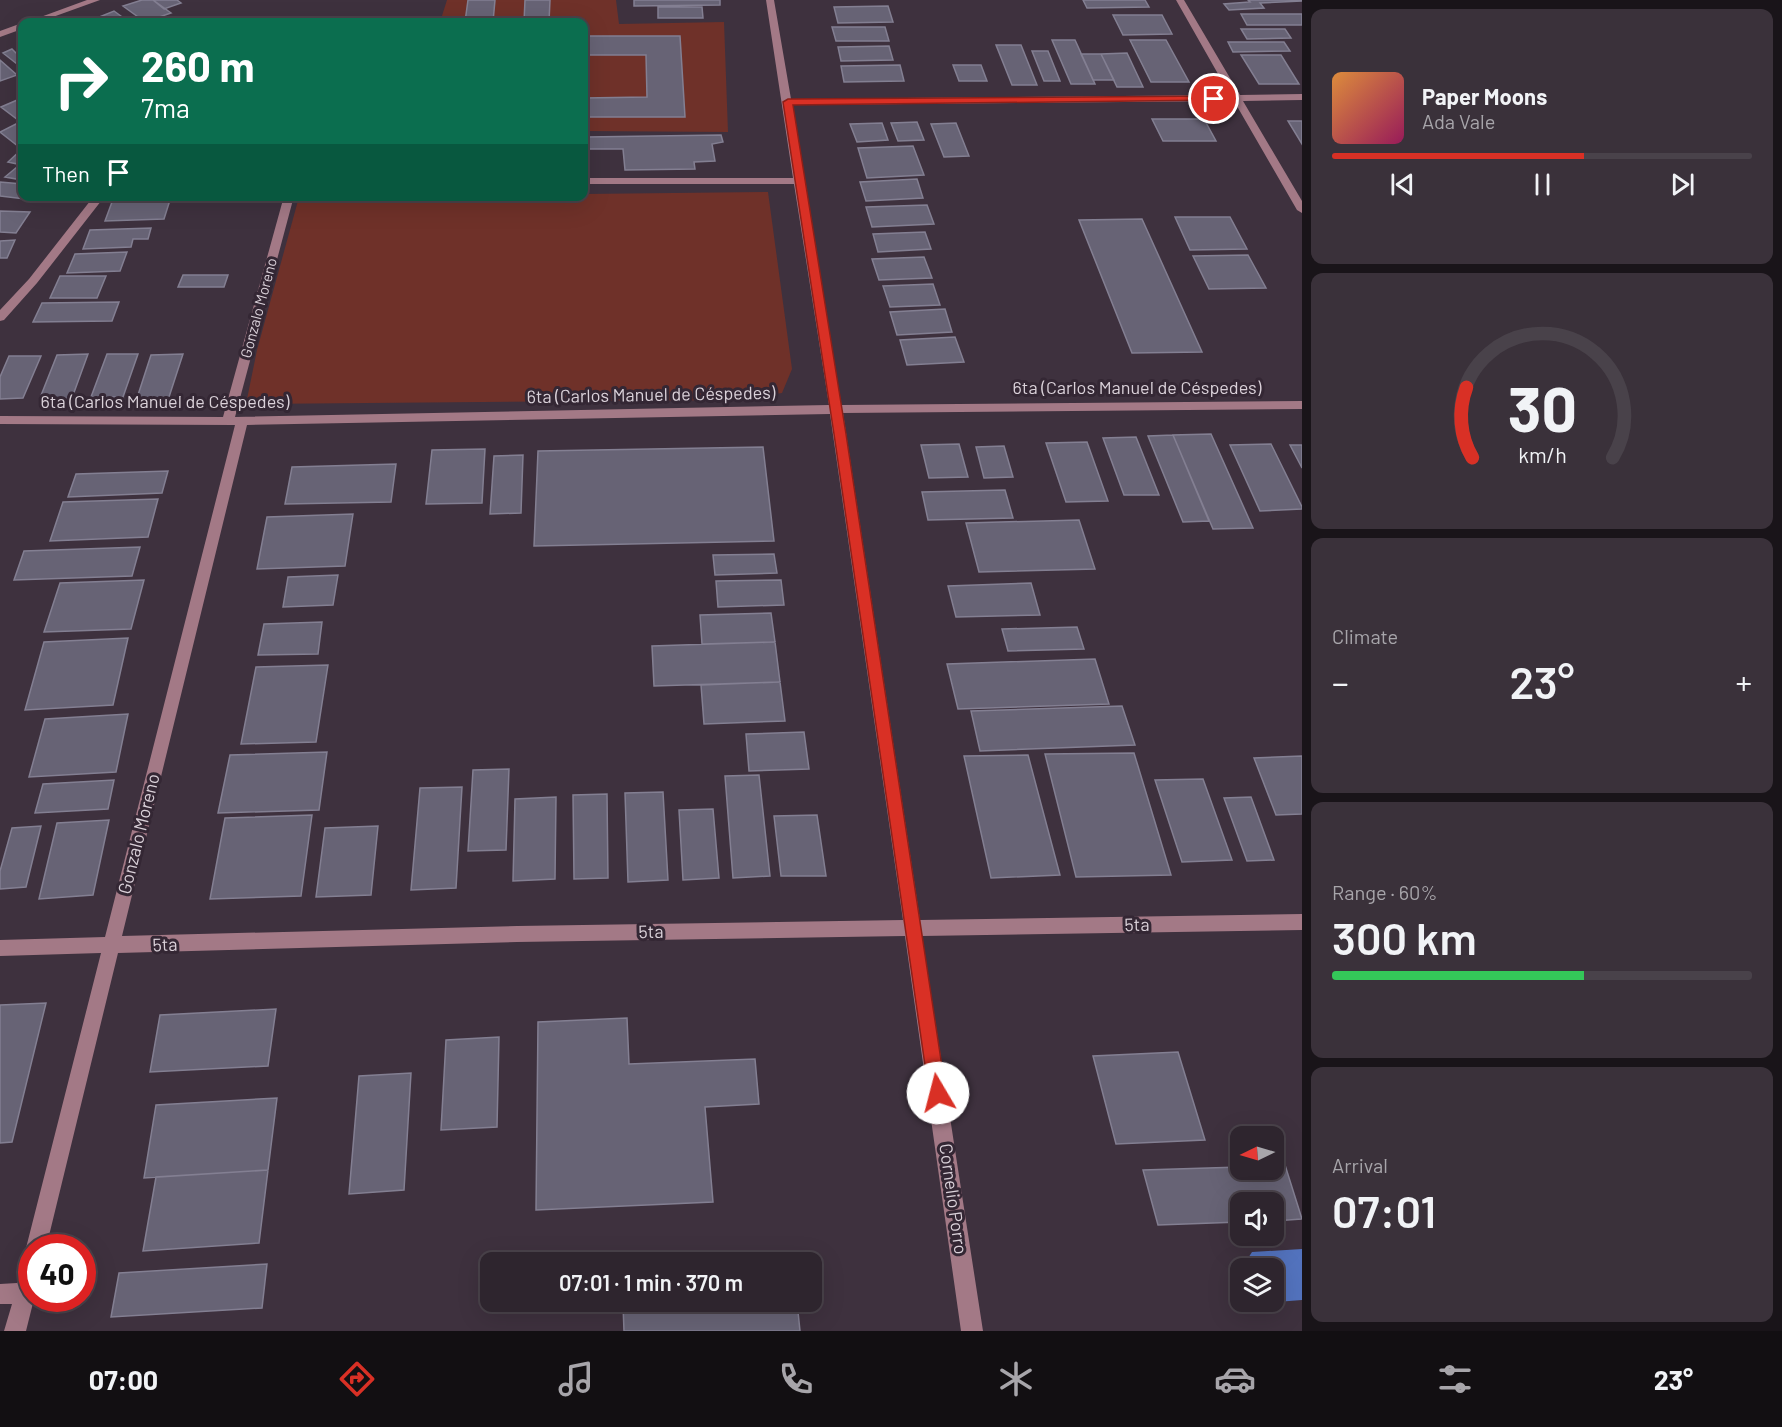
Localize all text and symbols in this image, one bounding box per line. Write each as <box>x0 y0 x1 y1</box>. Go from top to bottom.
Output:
text: 260 m <box>141 40 254 90</box>
icon: right <box>42 42 120 120</box>
pin <box>1188 73 1239 124</box>
icon: arrive <box>1197 82 1230 115</box>
text: Paper Moons <box>1422 83 1547 109</box>
text: 7ma <box>141 91 190 123</box>
text: Ada Vale <box>1422 109 1495 133</box>
icon: arrive <box>102 156 135 189</box>
text: Then <box>42 160 90 186</box>
icon: previous <box>1386 168 1419 201</box>
icon: pause <box>1526 168 1559 201</box>
icon: next <box>1666 168 1699 201</box>
street label: Gonzalo Moreno <box>236 256 280 360</box>
text: 30 <box>1507 370 1577 444</box>
street label: 6ta (Carlos Manuel de Céspedes) <box>1013 376 1262 398</box>
street label: 6ta (Carlos Manuel de Céspedes) <box>526 381 776 407</box>
street label: 6ta (Carlos Manuel de Céspedes) <box>41 390 290 412</box>
text: km/h <box>1518 443 1566 468</box>
text: Climate <box>1332 624 1398 648</box>
text: 23° <box>1509 654 1575 708</box>
text: − <box>1332 662 1349 702</box>
text: + <box>1736 662 1752 702</box>
street label: Gonzalo Moreno <box>112 771 164 896</box>
text: Range · 60% <box>1332 880 1437 904</box>
text: 300 km <box>1332 910 1477 964</box>
street label: 5ta <box>1124 913 1150 935</box>
street label: 5ta <box>638 920 664 942</box>
street label: 5ta <box>152 933 178 955</box>
position arrow <box>906 1061 970 1125</box>
north arrow <box>1230 1126 1284 1180</box>
map controls <box>1230 1126 1284 1312</box>
street label: Cornelio Porro <box>935 1142 973 1256</box>
text: Arrival <box>1332 1153 1388 1177</box>
text: 07:01 <box>1332 1183 1436 1237</box>
button: sound <box>1230 1192 1284 1246</box>
speed limit sign: 40 <box>18 1234 96 1312</box>
button: layers <box>1230 1258 1284 1312</box>
text: 07:01 · 1 min · 370 m <box>559 1269 743 1295</box>
icon: directions <box>336 1358 378 1400</box>
icon: music <box>555 1358 597 1400</box>
icon: phone <box>775 1358 817 1400</box>
icon: climate <box>995 1358 1037 1400</box>
icon: car <box>1214 1358 1256 1400</box>
icon: filters <box>1434 1358 1476 1400</box>
text: 07:00 <box>89 1363 158 1395</box>
text: 23° <box>1654 1363 1693 1395</box>

